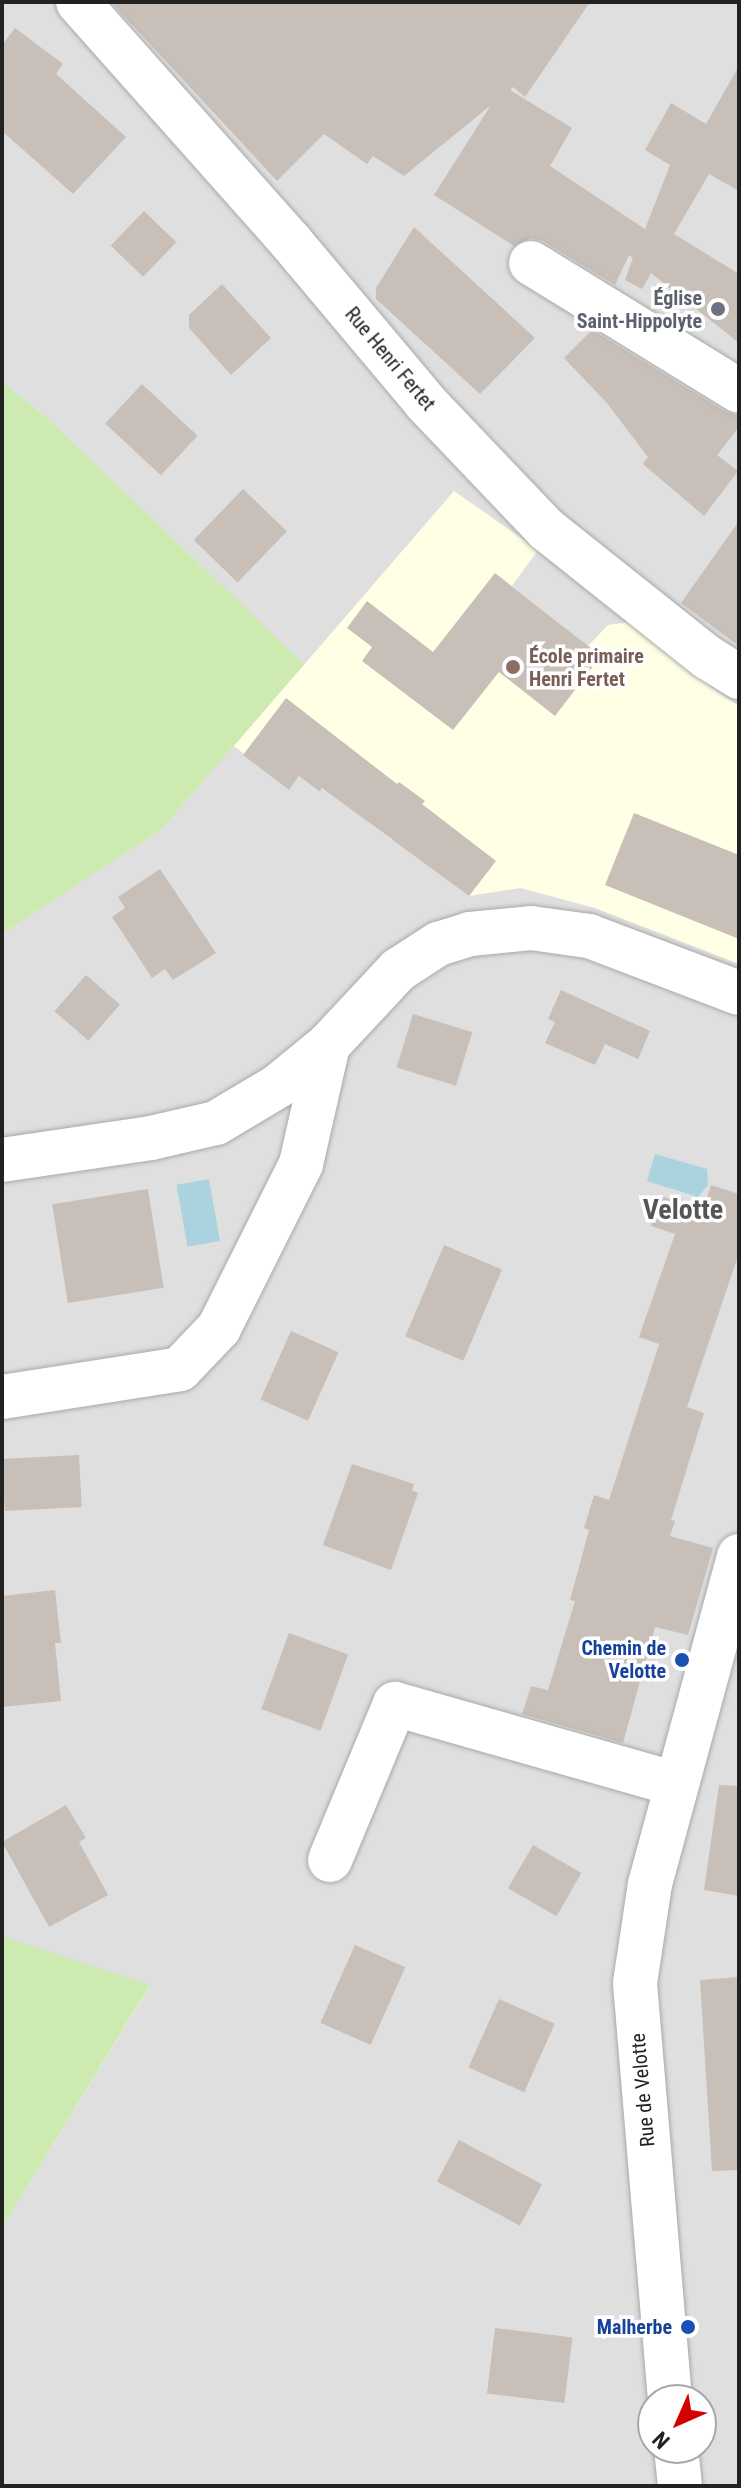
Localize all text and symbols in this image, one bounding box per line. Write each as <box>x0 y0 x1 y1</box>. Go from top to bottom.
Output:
place label: Église Saint-Hippolyte <box>577 286 702 333</box>
marker: Église Saint-Hippolyte <box>709 300 727 318</box>
street label: Rue Henri Fertet <box>340 302 440 416</box>
place label: École primaire Henri Fertet <box>529 644 644 691</box>
marker: École primaire Henri Fertet <box>504 658 522 676</box>
district label: Velotte <box>643 1193 723 1227</box>
place label: Chemin de Velotte <box>581 1636 666 1683</box>
marker: Chemin de Velotte <box>673 1651 691 1669</box>
street label: Rue de Velotte <box>626 2032 660 2148</box>
place label: Malherbe <box>597 2315 672 2339</box>
marker: Malherbe <box>679 2318 697 2336</box>
north arrow <box>637 2384 717 2464</box>
text: N <box>647 2426 675 2454</box>

